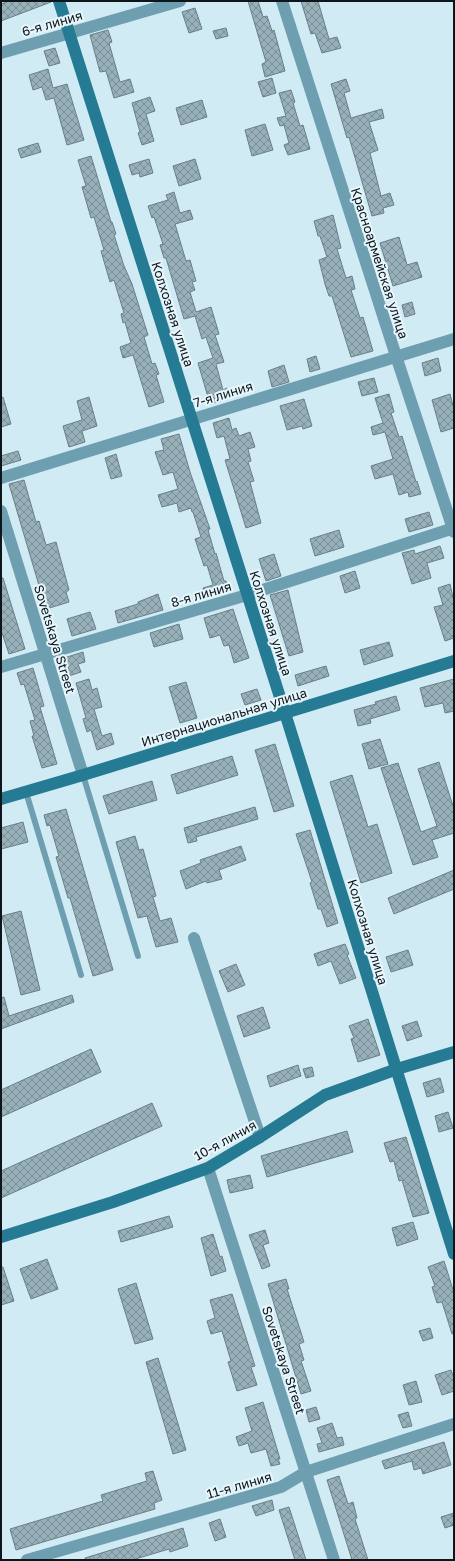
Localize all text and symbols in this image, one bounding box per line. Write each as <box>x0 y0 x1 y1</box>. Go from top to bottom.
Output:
street label: 6-я линия <box>20 7 84 39</box>
street label: Красноармейская улица <box>348 185 412 341</box>
street label: Колхозная улица <box>148 259 198 369</box>
street label: 7-я линия <box>191 377 255 411</box>
street label: Колхозная улица <box>246 568 296 678</box>
street label: 8-я линия <box>169 578 233 610</box>
street label: Sovetskaya Street <box>31 583 79 695</box>
street label: Интернациональная улица <box>139 684 309 750</box>
street label: Колхозная улица <box>344 877 392 987</box>
street label: 10-я линия <box>191 1116 259 1164</box>
street label: Sovetskaya Street <box>259 1304 309 1416</box>
street label: 11-я линия <box>205 1468 273 1502</box>

